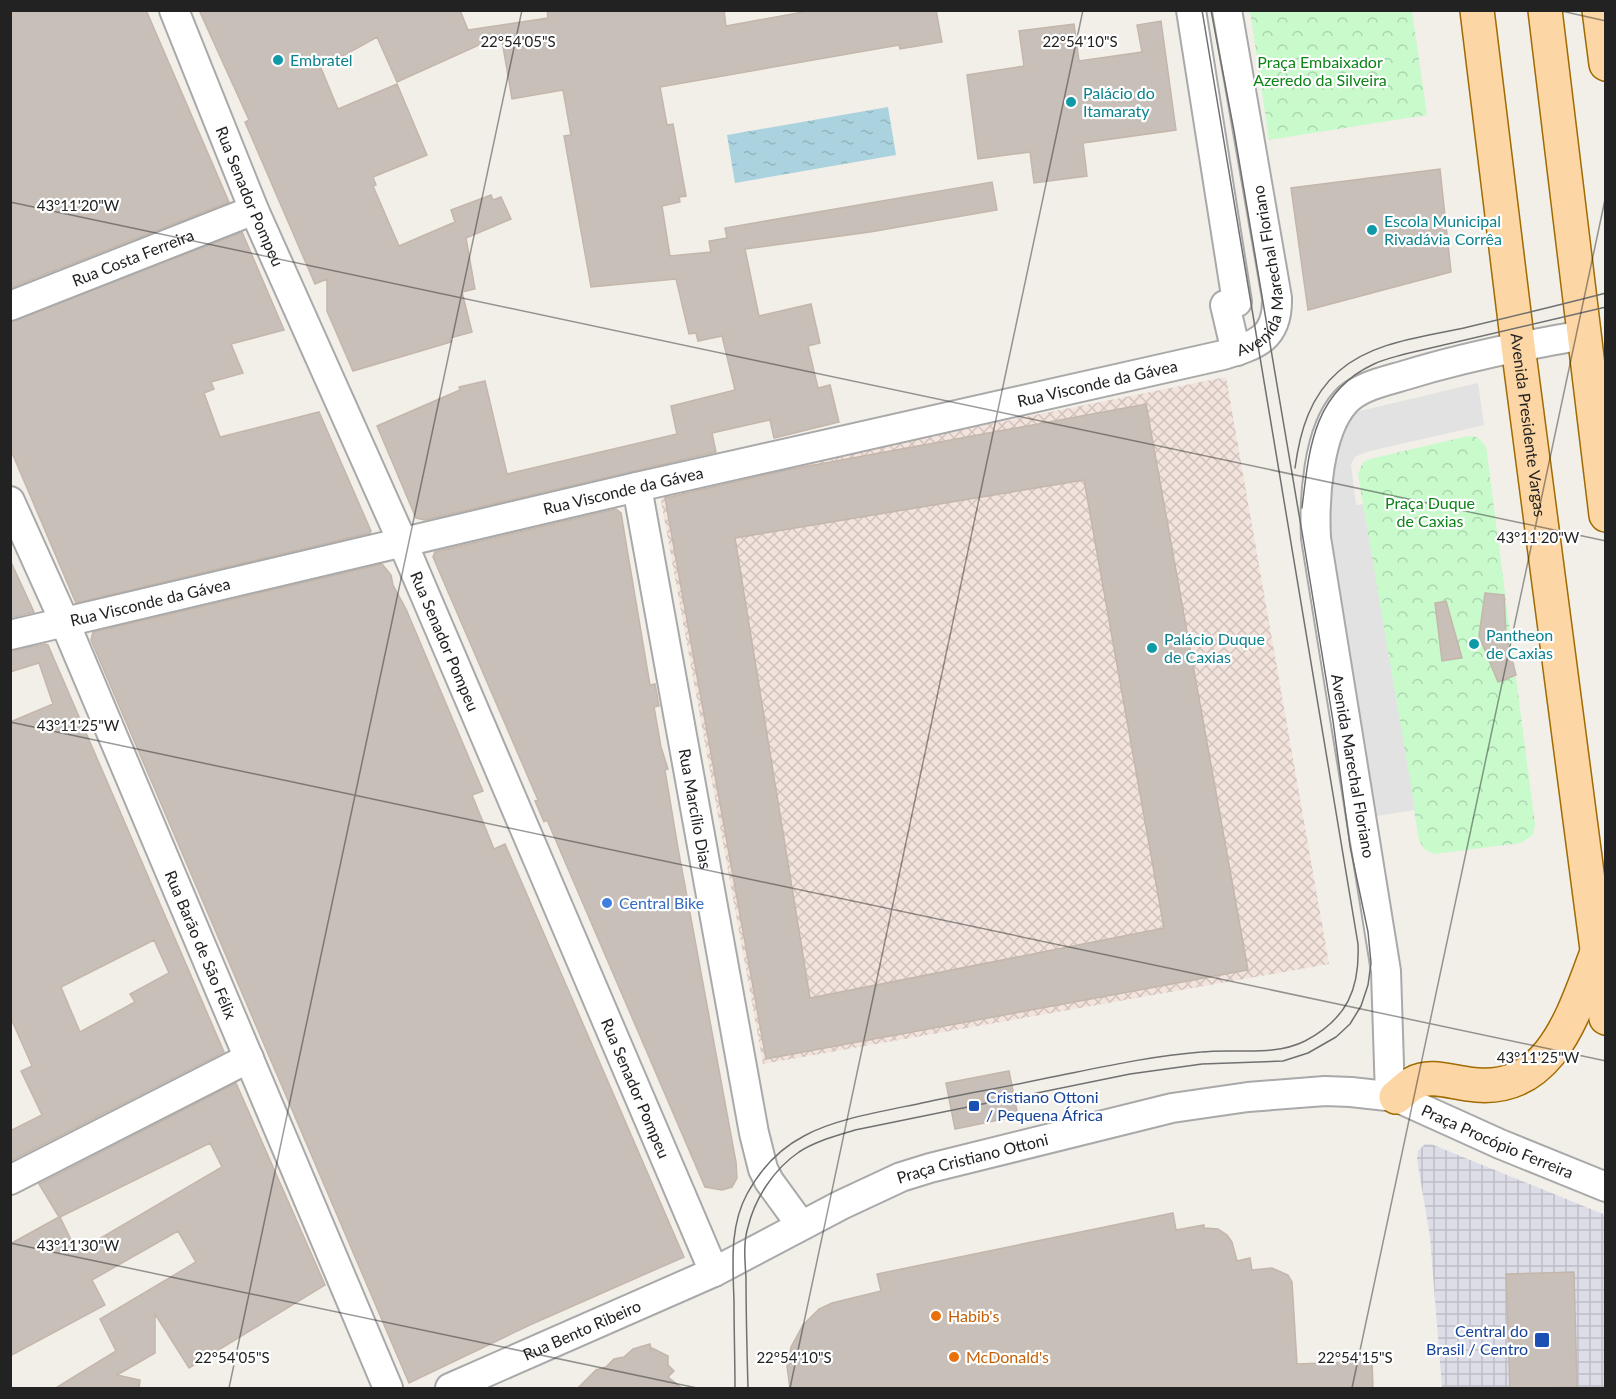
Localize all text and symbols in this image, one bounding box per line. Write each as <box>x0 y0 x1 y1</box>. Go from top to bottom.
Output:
text: 22°54'05"S <box>480 32 556 50</box>
text: 22°54'10"S <box>1042 32 1118 50</box>
place label: Embratel <box>290 50 353 69</box>
park label: Praça Embaixador Azeredo da Silveira <box>1253 52 1387 89</box>
marker: Embratel <box>271 53 285 67</box>
place label: Palácio do Itamaraty <box>1083 83 1155 120</box>
marker: Palácio do Itamaraty <box>1064 95 1078 109</box>
street label: Rua Senador Pompeu <box>212 123 288 269</box>
street label: Avenida Marechal Floriano <box>1234 184 1286 359</box>
text: 43°11'20"W <box>37 196 120 214</box>
place label: Escola Municipal Rivadávia Corrêa <box>1384 211 1502 248</box>
marker: Escola Municipal Rivadávia Corrêa <box>1365 223 1379 237</box>
street label: Rua Costa Ferreira <box>69 225 196 290</box>
street label: Avenida Presidente Vargas <box>1507 332 1550 518</box>
street label: Rua Visconde da Gávea <box>1015 356 1179 410</box>
street label: Rua Visconde da Gávea <box>541 462 705 518</box>
park label: Praça Duque de Caxias <box>1385 493 1475 530</box>
text: 43°11'20"W <box>1497 528 1580 546</box>
street label: Rua Senador Pompeu <box>407 568 483 714</box>
street label: Rua Visconde da Gávea <box>68 573 232 629</box>
place label: Pantheon de Caxias <box>1486 625 1553 662</box>
place label: Palácio Duque de Caxias <box>1164 629 1265 666</box>
marker: Pantheon de Caxias <box>1467 637 1481 651</box>
marker: Palácio Duque de Caxias <box>1145 641 1159 655</box>
street label: Avenida Marechal Floriano <box>1328 672 1379 860</box>
text: 43°11'25"W <box>37 716 120 734</box>
street label: Rua Marcílio Dias <box>676 747 716 871</box>
street label: Rua Barão de São Félix <box>162 867 241 1022</box>
place label: Central Bike <box>619 893 704 912</box>
marker: Central Bike <box>600 896 614 910</box>
street label: Rua Senador Pompeu <box>598 1015 674 1161</box>
text: 43°11'25"W <box>1497 1048 1580 1066</box>
place label: Cristiano Ottoni / Pequena África <box>986 1087 1103 1124</box>
marker: Cristiano Ottoni / Pequena África <box>967 1099 981 1113</box>
street label: Praça Procópio Ferreira <box>1419 1100 1576 1182</box>
street label: Praça Cristiano Ottoni <box>894 1129 1050 1187</box>
text: 43°11'30"W <box>37 1236 120 1254</box>
street label: Rua Bento Ribeiro <box>520 1295 643 1364</box>
place label: Habib's <box>948 1306 999 1325</box>
marker: Habib's <box>929 1309 943 1323</box>
place label: Central do Brasil / Centro <box>1426 1321 1528 1358</box>
marker: Central do Brasil / Centro <box>1533 1331 1551 1349</box>
place label: McDonald's <box>966 1347 1049 1366</box>
text: 22°54'05"S <box>194 1348 270 1366</box>
text: 22°54'10"S <box>756 1348 832 1366</box>
text: 22°54'15"S <box>1317 1348 1393 1366</box>
marker: McDonald's <box>947 1350 961 1364</box>

